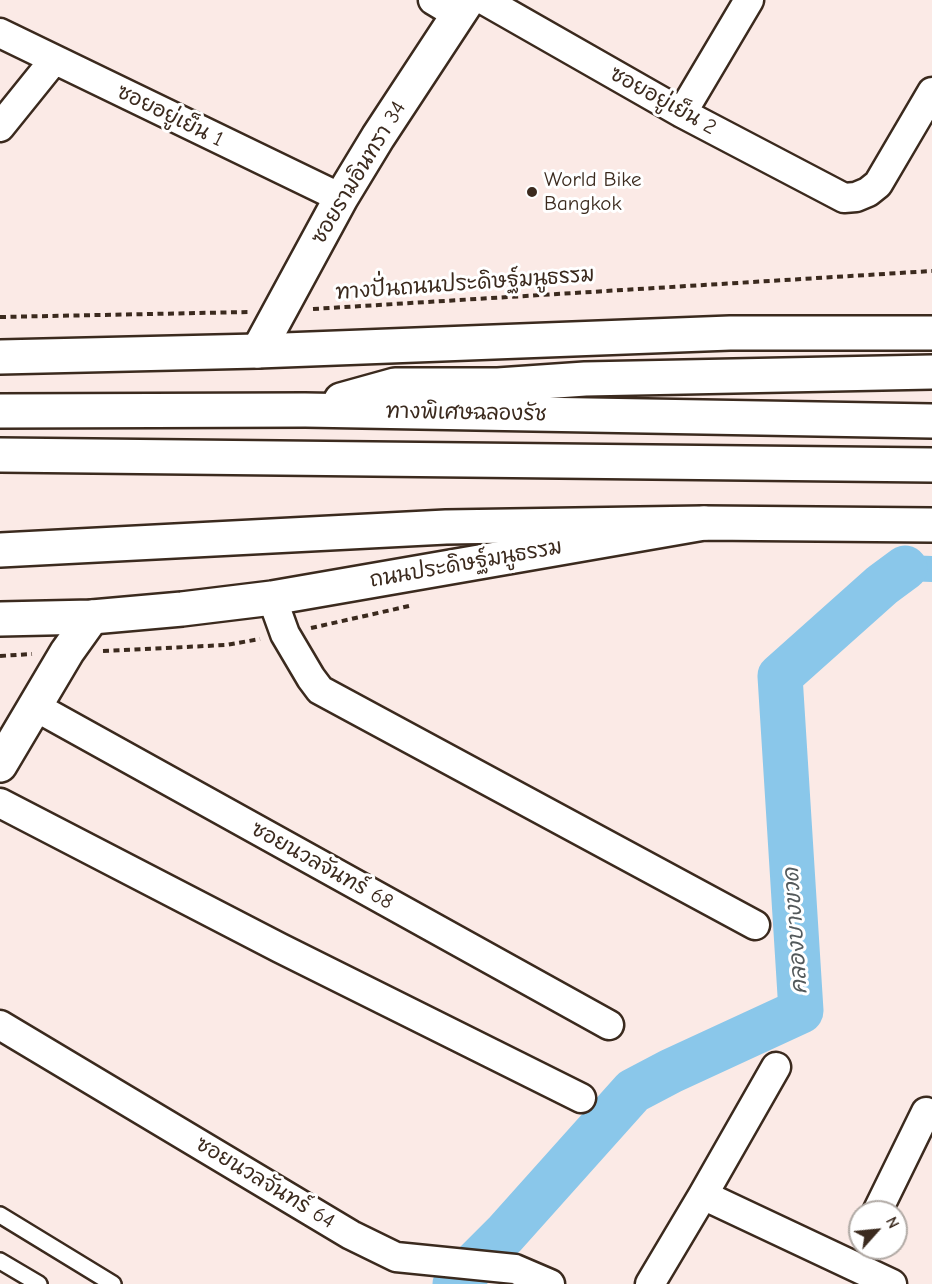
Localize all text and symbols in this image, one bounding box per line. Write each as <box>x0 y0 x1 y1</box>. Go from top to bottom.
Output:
street label: ซอยอยู่เย็น 2 <box>605 61 721 141</box>
street label: ซอยอยู่เย็น 1 <box>113 79 227 153</box>
street label: ซอยรามอินทรา 34 <box>306 97 412 249</box>
place label: World Bike Bangkok <box>544 167 642 217</box>
marker: World Bike Bangkok <box>525 185 539 199</box>
street label: ทางปั่นถนนประดิษฐ์มนูธรรม <box>335 262 595 306</box>
street label: ทางพิเศษฉลองรัช <box>385 399 547 427</box>
street label: ถนนประดิษฐ์มนูธรรม <box>368 535 564 593</box>
street label: ซอยนวลจันทร์ 68 <box>247 817 397 915</box>
water label: คลองบางขวด <box>778 867 814 995</box>
street label: ซอยนวลจันทร์ 64 <box>191 1132 339 1234</box>
north arrow <box>848 1200 908 1260</box>
text: N <box>882 1214 903 1231</box>

